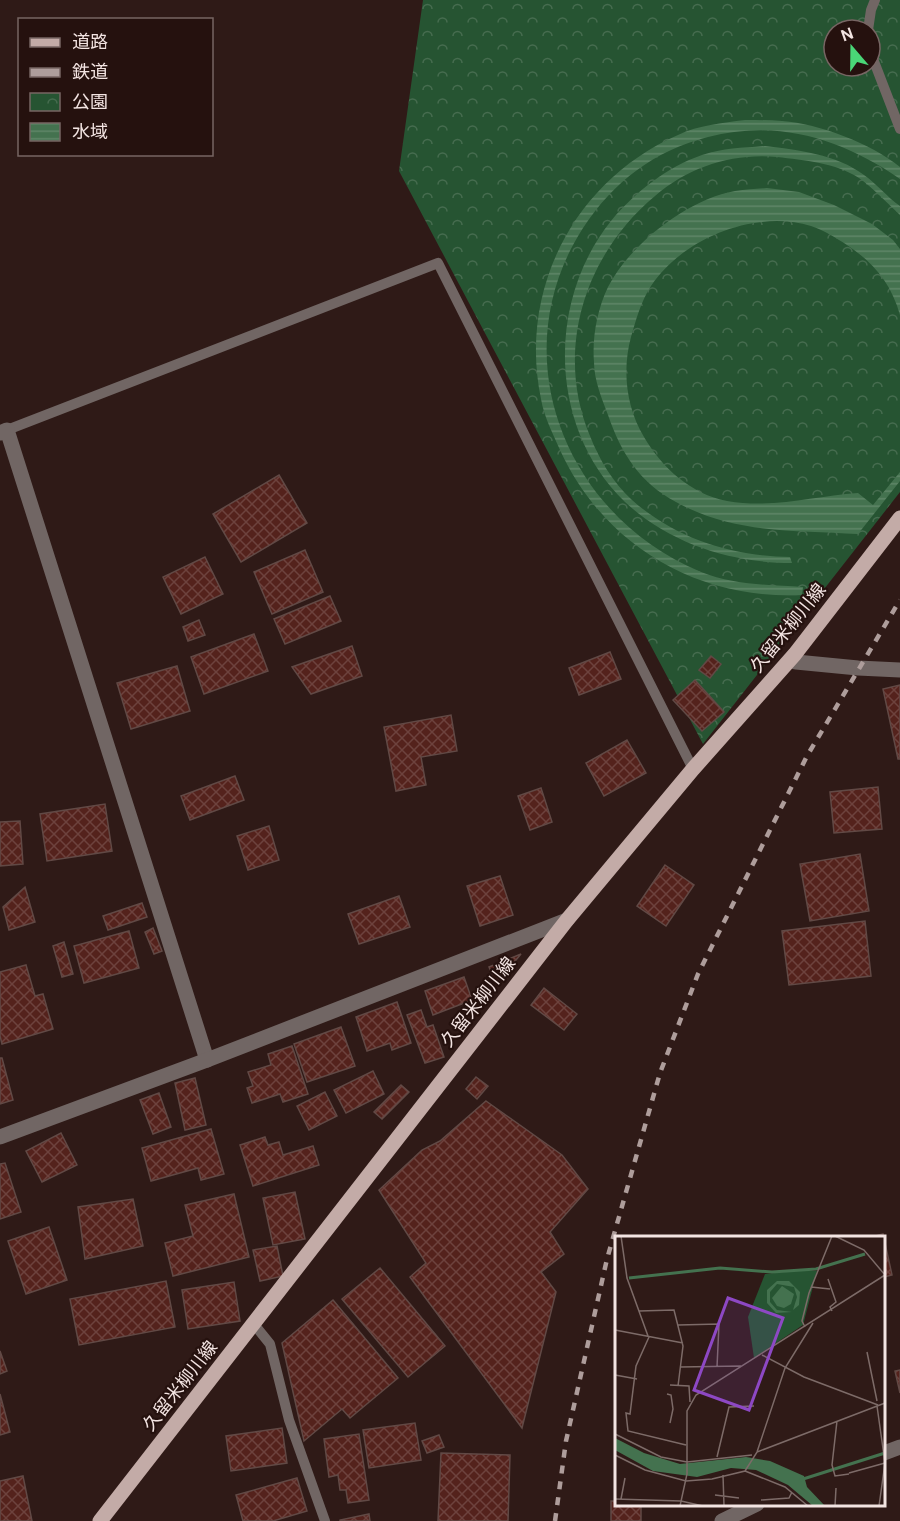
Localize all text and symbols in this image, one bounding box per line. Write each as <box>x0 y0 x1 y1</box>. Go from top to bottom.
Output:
legend <box>18 18 213 156</box>
north arrow <box>822 18 882 78</box>
text: N <box>838 23 856 46</box>
text: 道路 <box>72 30 108 54</box>
text: 鉄道 <box>72 60 108 84</box>
text: 公園 <box>72 90 108 114</box>
text: 水域 <box>72 120 108 144</box>
street label: 久留米柳川線 <box>745 578 831 678</box>
street label: 久留米柳川線 <box>435 952 521 1052</box>
inset map <box>615 1236 885 1506</box>
street label: 久留米柳川線 <box>137 1336 223 1436</box>

